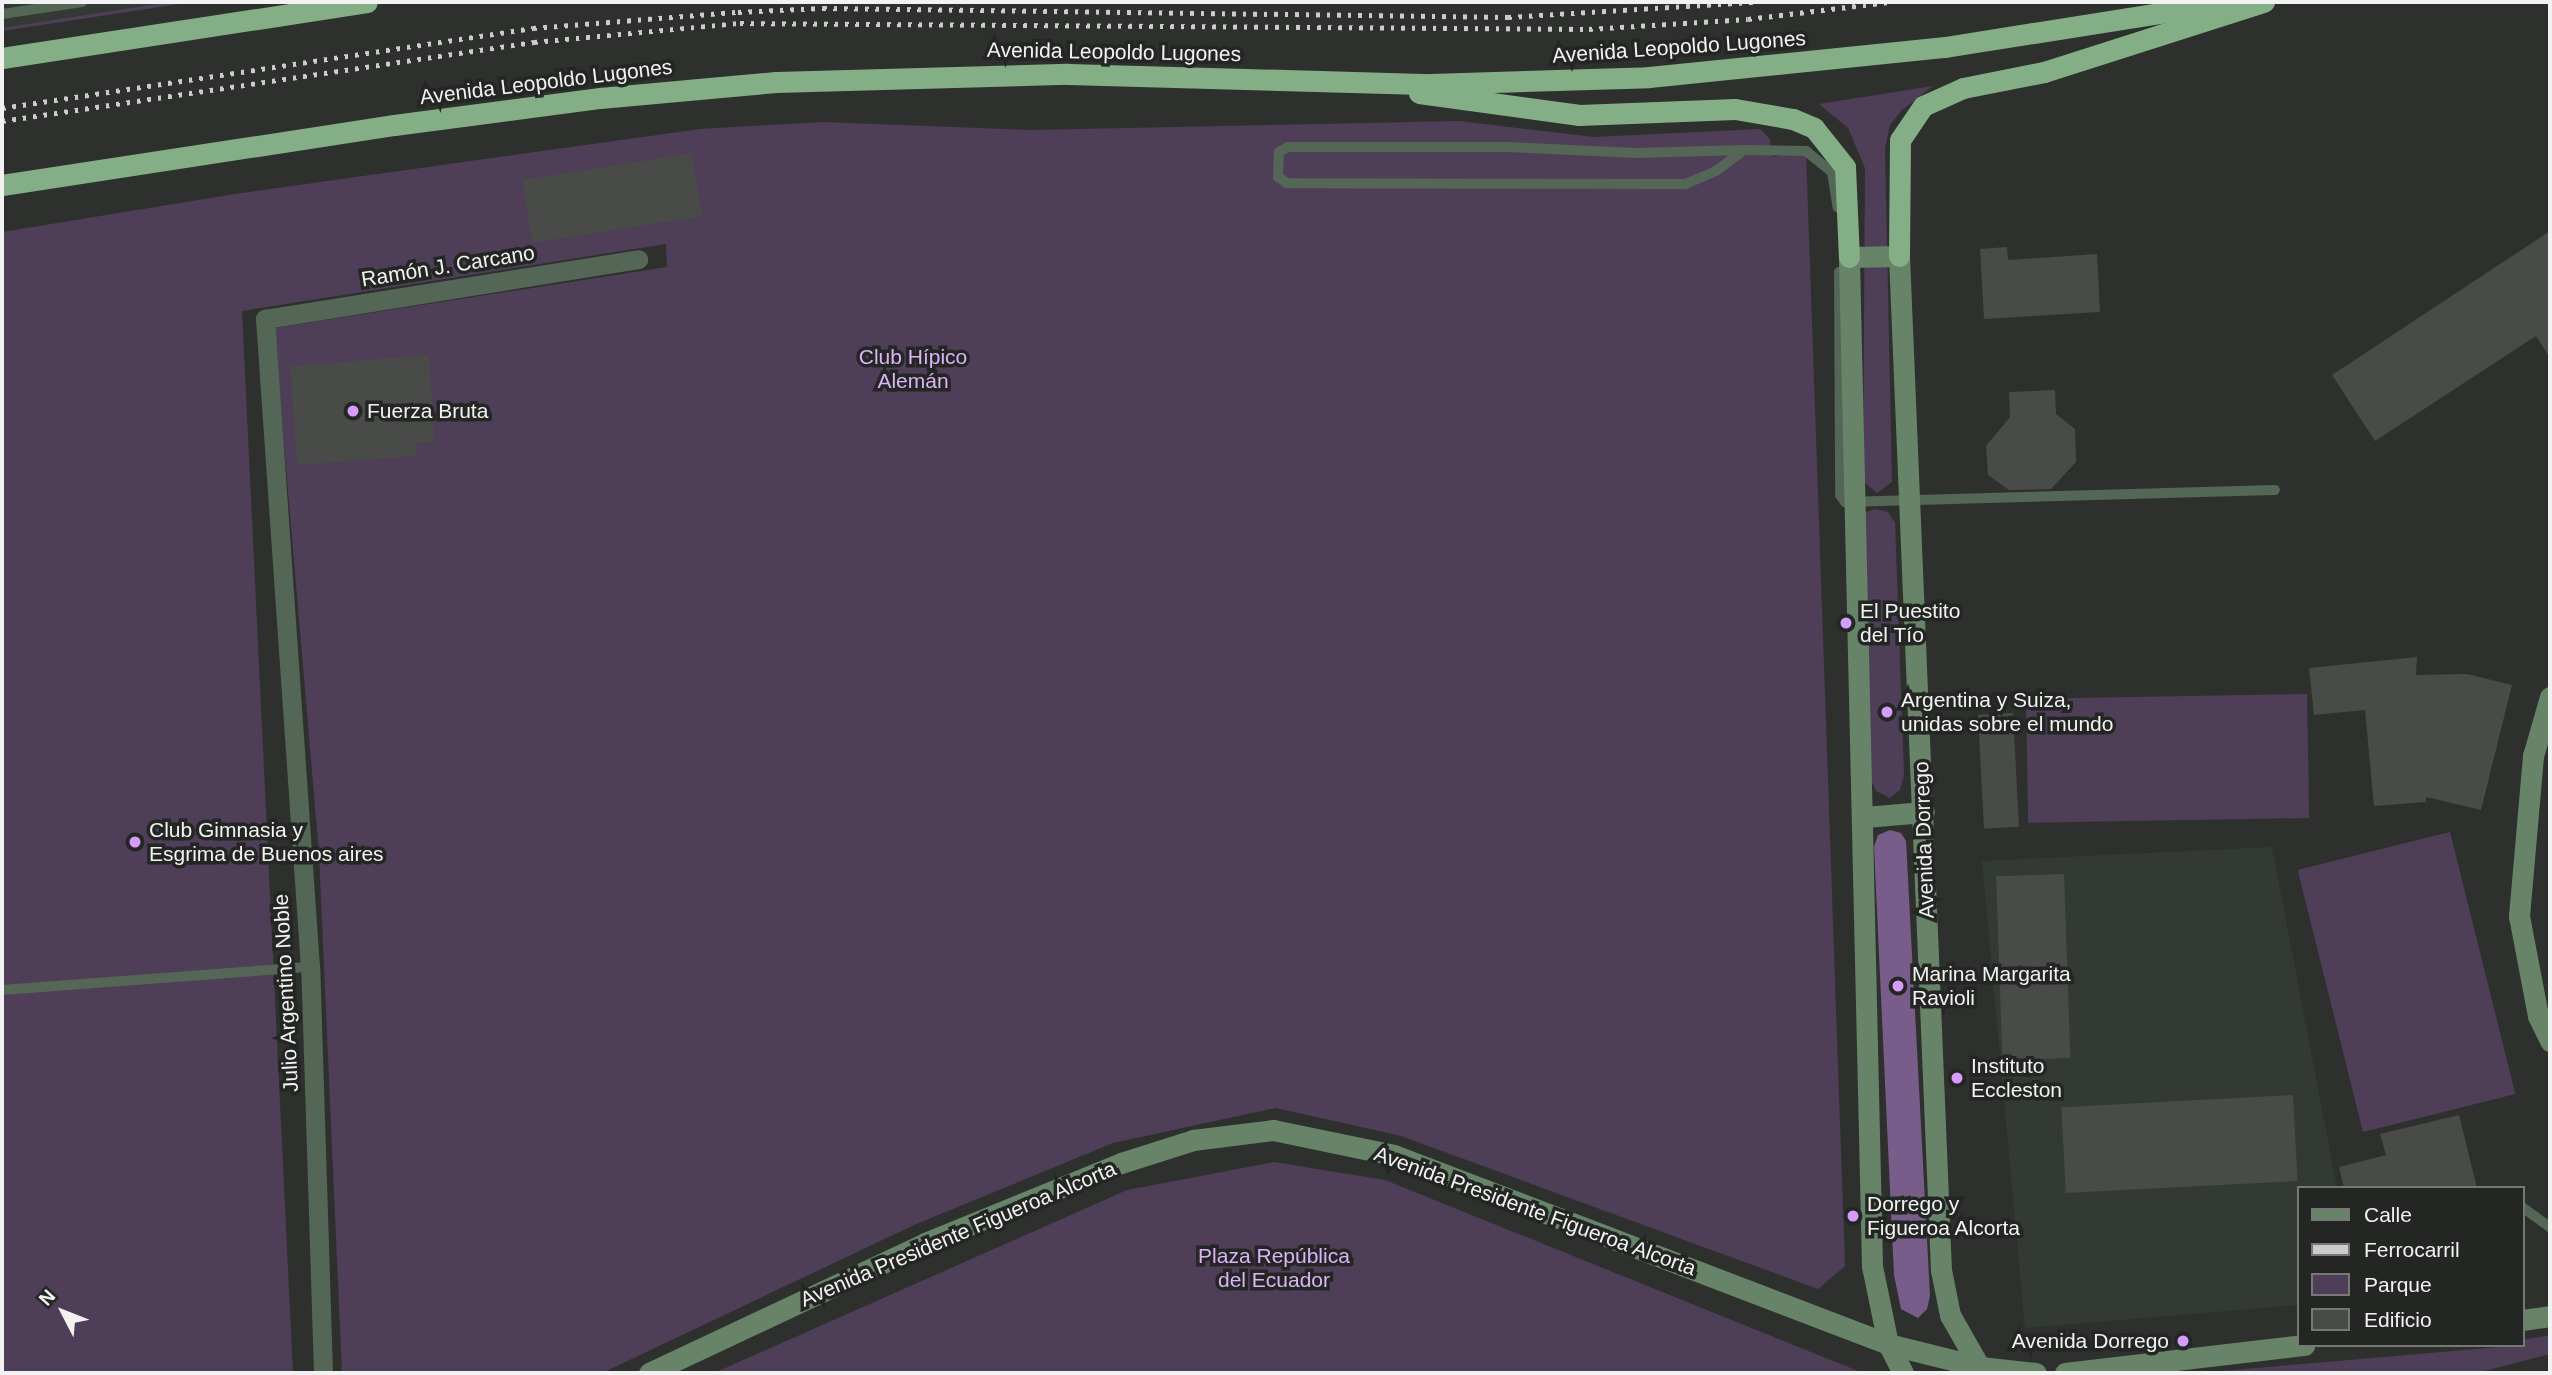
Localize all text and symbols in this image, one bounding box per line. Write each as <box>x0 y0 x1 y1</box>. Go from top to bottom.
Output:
street label: Avenida Leopoldo Lugones <box>1551 26 1807 68</box>
street label: Avenida Leopoldo Lugones <box>987 37 1241 67</box>
street label: Avenida Leopoldo Lugones <box>418 54 674 110</box>
street label: Ramón J. Carcano <box>360 240 536 292</box>
park label: Club Hípico Alemán <box>859 344 967 394</box>
place label: Fuerza Bruta <box>367 398 488 424</box>
marker: Fuerza Bruta <box>345 403 361 419</box>
place label: El Puestito del Tío <box>1860 598 1960 648</box>
marker: El Puestito del Tío <box>1838 615 1854 631</box>
place label: Argentina y Suiza, unidas sobre el mundo <box>1901 687 2113 737</box>
marker: Argentina y Suiza, unidas sobre el mundo <box>1879 704 1895 720</box>
street label: Avenida Dorrego <box>1909 761 1939 919</box>
place label: Club Gimnasia y Esgrima de Buenos aires <box>149 817 384 867</box>
marker: Club Gimnasia y Esgrima de Buenos aires <box>127 834 143 850</box>
street label: Julio Argentino Noble <box>268 893 304 1093</box>
place label: Marina Margarita Ravioli <box>1912 961 2071 1011</box>
marker: Marina Margarita Ravioli <box>1890 978 1906 994</box>
place label: Instituto Eccleston <box>1971 1053 2062 1103</box>
marker: Instituto Eccleston <box>1949 1070 1965 1086</box>
street label: Avenida Presidente Figueroa Alcorta <box>1370 1141 1700 1281</box>
street label: Avenida Presidente Figueroa Alcorta <box>796 1156 1120 1312</box>
legend <box>2296 1186 2524 1347</box>
place label: Dorrego y Figueroa Alcorta <box>1867 1191 2021 1241</box>
text: Calle <box>2364 1203 2412 1226</box>
marker: Dorrego y Figueroa Alcorta <box>1845 1208 1861 1224</box>
text: Ferrocarril <box>2364 1238 2460 1261</box>
park label: Plaza República del Ecuador <box>1198 1243 1350 1293</box>
text: Parque <box>2364 1273 2432 1296</box>
north arrow <box>28 1277 98 1347</box>
text: N <box>35 1285 59 1310</box>
text: Edificio <box>2364 1308 2432 1331</box>
place label: Avenida Dorrego <box>2012 1328 2169 1354</box>
marker: Avenida Dorrego <box>2175 1333 2191 1349</box>

